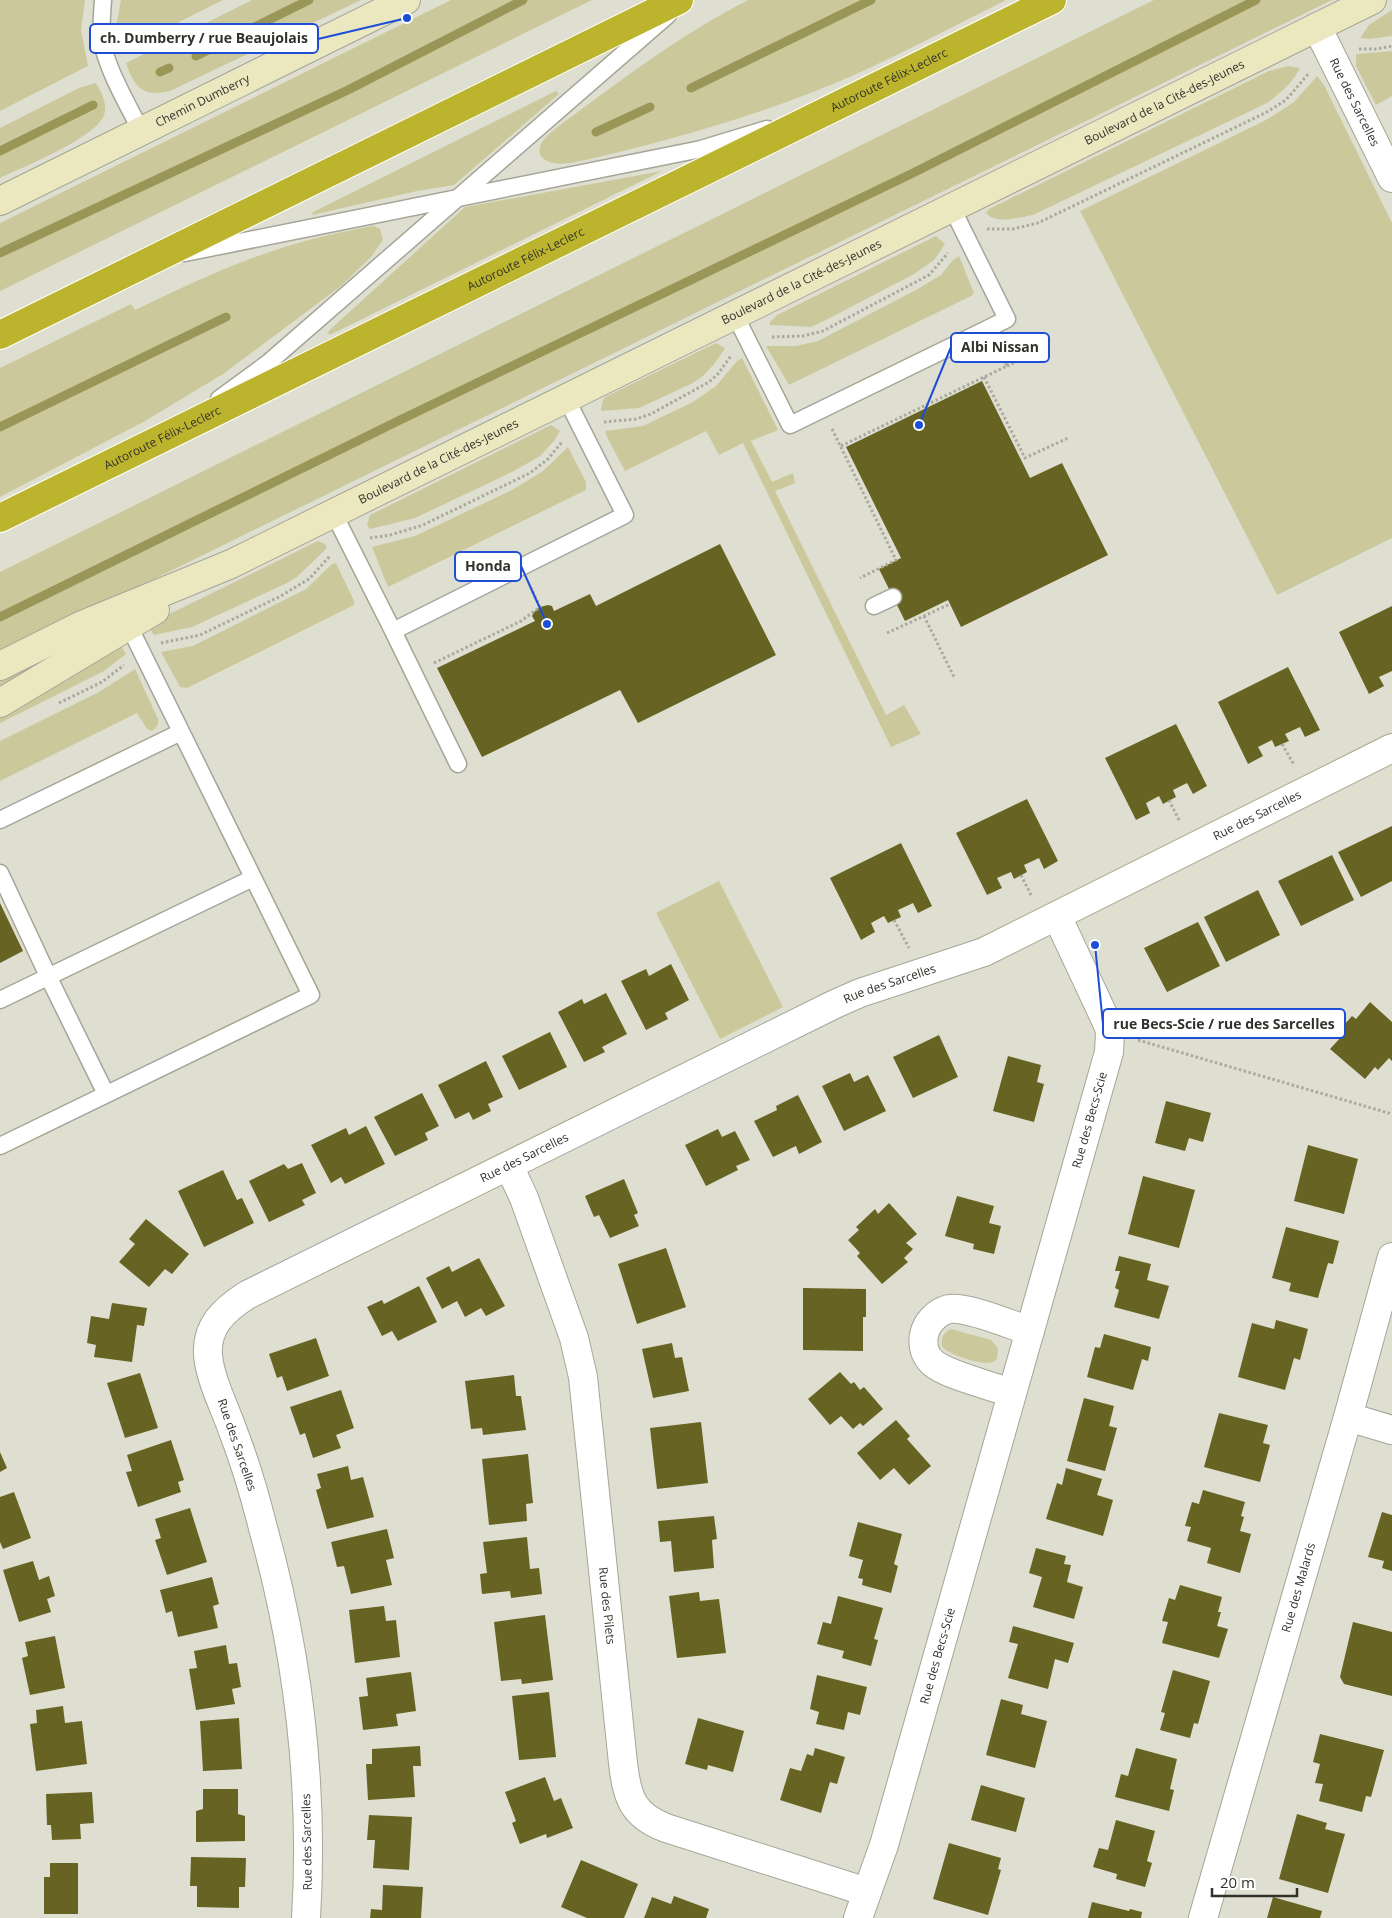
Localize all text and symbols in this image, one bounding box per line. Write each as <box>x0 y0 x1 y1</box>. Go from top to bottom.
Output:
callout: ch. Dumberry / rue Beaujolais <box>90 24 318 53</box>
text: ch. Dumberry / rue Beaujolais <box>100 28 308 47</box>
street label: Autoroute Félix-Leclerc <box>827 44 950 116</box>
street label: Boulevard de la Cité-des-Jeunes <box>1081 55 1247 149</box>
street label: Rue des Sarcelles <box>1326 55 1384 149</box>
street label: Chemin Dumberry <box>152 69 253 131</box>
street label: Autoroute Félix-Leclerc <box>464 223 587 295</box>
street label: Boulevard de la Cité-des-Jeunes <box>718 235 884 328</box>
callout: Albi Nissan <box>951 333 1049 362</box>
text: Albi Nissan <box>961 337 1039 356</box>
street label: Autoroute Félix-Leclerc <box>101 401 224 474</box>
street label: Boulevard de la Cité-des-Jeunes <box>355 414 521 508</box>
callout: Honda <box>455 552 521 581</box>
text: Honda <box>465 556 511 575</box>
street label: Rue des Sarcelles <box>1210 786 1304 844</box>
street label: Rue des Sarcelles <box>840 959 938 1007</box>
callout: rue Becs-Scie / rue des Sarcelles <box>1103 1009 1345 1038</box>
text: rue Becs-Scie / rue des Sarcelles <box>1113 1014 1335 1033</box>
street label: Rue des Becs-Scie <box>1067 1070 1111 1170</box>
street label: Rue des Sarcelles <box>477 1128 571 1186</box>
street label: Rue des Sarcelles <box>214 1396 261 1494</box>
street label: Rue des Malards <box>1277 1540 1319 1634</box>
street label: Rue des Pilets <box>595 1566 620 1645</box>
street label: Rue des Becs-Scie <box>915 1605 959 1706</box>
street label: Rue des Sarcelles <box>297 1793 316 1891</box>
scale bar <box>1212 1866 1297 1898</box>
text: 20 m <box>1220 1872 1255 1892</box>

